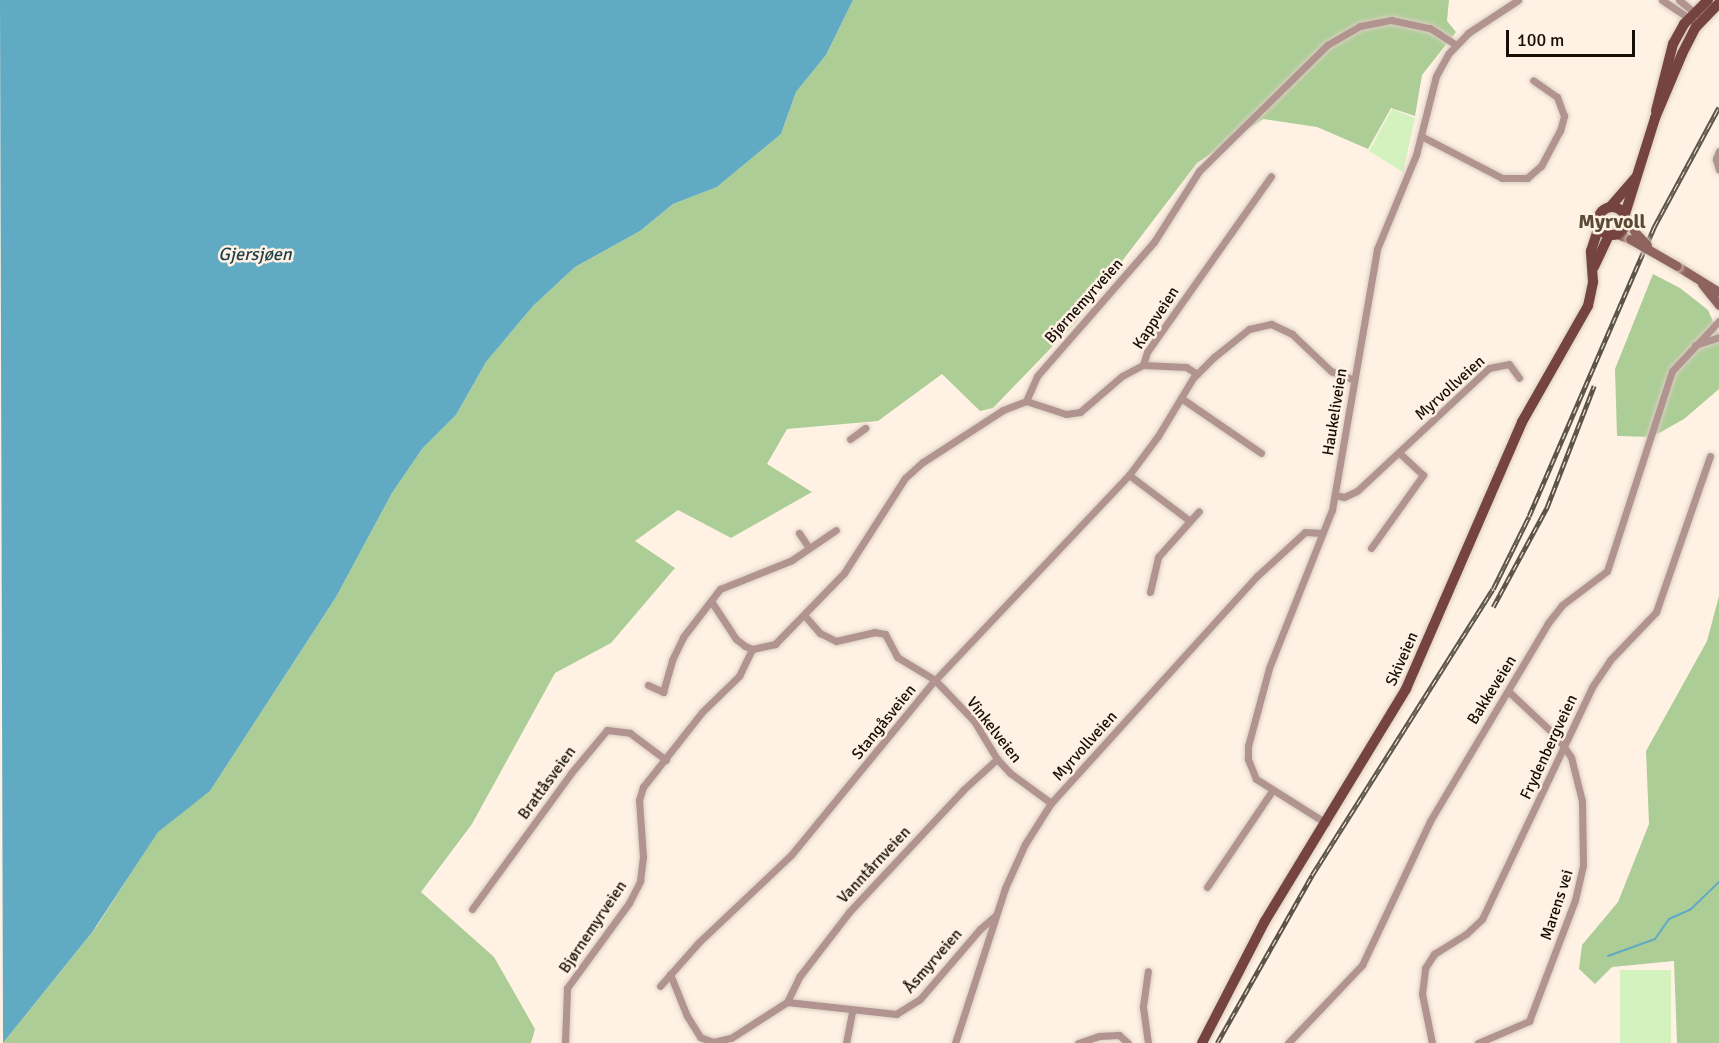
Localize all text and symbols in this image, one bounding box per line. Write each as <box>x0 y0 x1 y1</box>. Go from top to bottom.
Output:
scale bar <box>1509 18 1638 56</box>
text: 100 m <box>1517 29 1564 51</box>
district label: Myrvoll <box>1578 209 1646 233</box>
water label: Gjersjøen <box>218 243 292 265</box>
street label: Bjørnemyrveien <box>1041 255 1127 347</box>
street label: Kappveien <box>1129 283 1183 353</box>
street label: Myrvollveien <box>1411 352 1489 424</box>
street label: Haukeliveien <box>1319 367 1351 457</box>
street label: Skiveien <box>1382 629 1422 689</box>
street label: Bakkeveien <box>1463 652 1521 728</box>
street label: Stangåsveien <box>848 681 920 763</box>
street label: Frydenbergveien <box>1516 691 1582 803</box>
street label: Vinkelveien <box>962 693 1026 767</box>
street label: Myrvollveien <box>1049 707 1121 785</box>
street label: Brattåsveien <box>514 743 580 823</box>
street label: Vanntårnveien <box>833 822 915 908</box>
street label: Marens vei <box>1537 867 1577 943</box>
street label: Bjørnemyrveien <box>555 877 631 977</box>
street label: Åsmyrveien <box>900 925 966 997</box>

